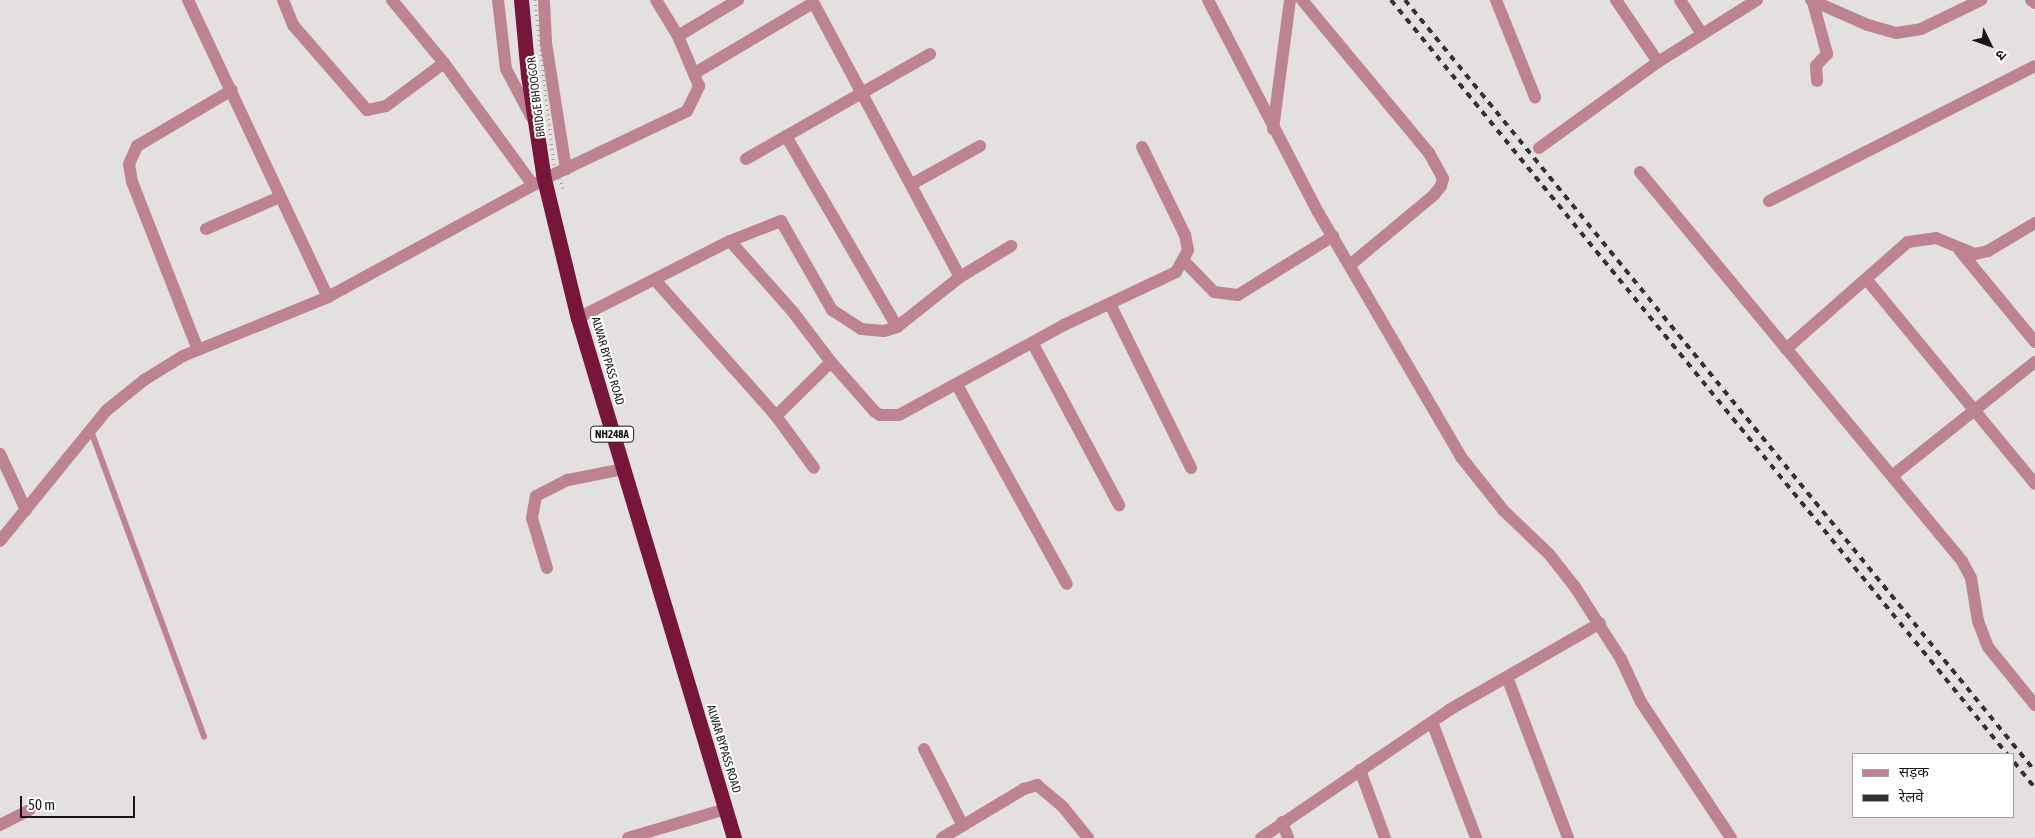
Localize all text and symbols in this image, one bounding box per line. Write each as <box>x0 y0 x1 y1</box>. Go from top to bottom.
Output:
north arrow <box>1965 20 2015 70</box>
text: उ <box>1992 47 2010 63</box>
street label: BRIDGE BHOOGOR <box>525 56 549 138</box>
street label: ALWAR BYPASS ROAD <box>587 315 627 407</box>
road number: NH248A <box>590 426 634 442</box>
street label: ALWAR BYPASS ROAD <box>703 703 743 795</box>
legend <box>1852 753 2015 818</box>
text: सड़क <box>1899 763 1929 780</box>
scale bar <box>22 786 138 818</box>
text: रेलवे <box>1899 788 1924 805</box>
text: 50 m <box>28 796 55 813</box>

